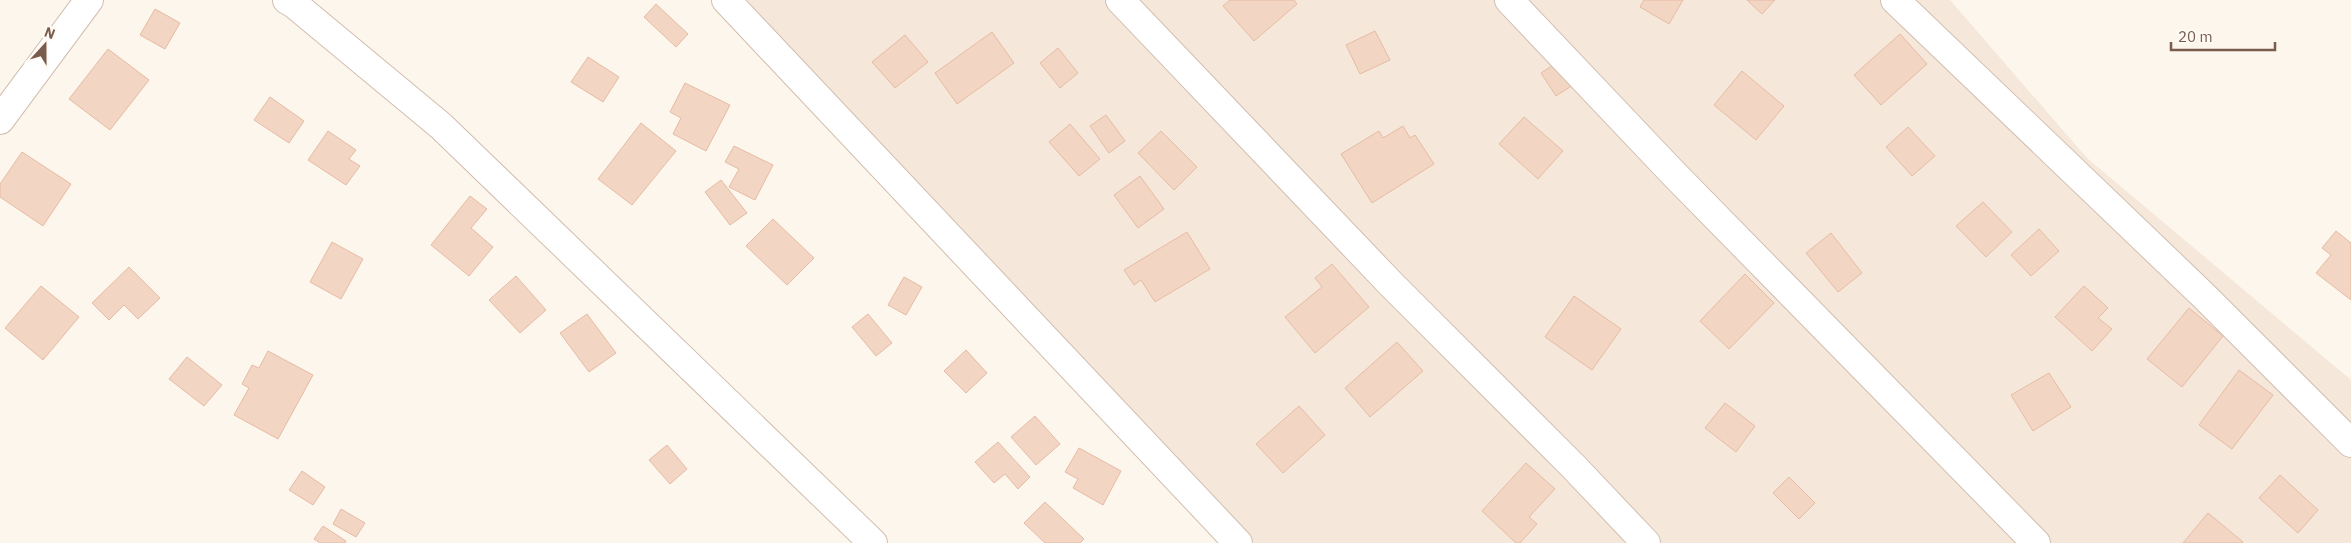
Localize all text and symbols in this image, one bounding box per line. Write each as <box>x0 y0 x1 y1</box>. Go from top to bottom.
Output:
north arrow <box>20 20 70 70</box>
scale bar <box>2171 20 2275 52</box>
text: N <box>42 23 58 43</box>
text: 20 m <box>2178 27 2213 46</box>

